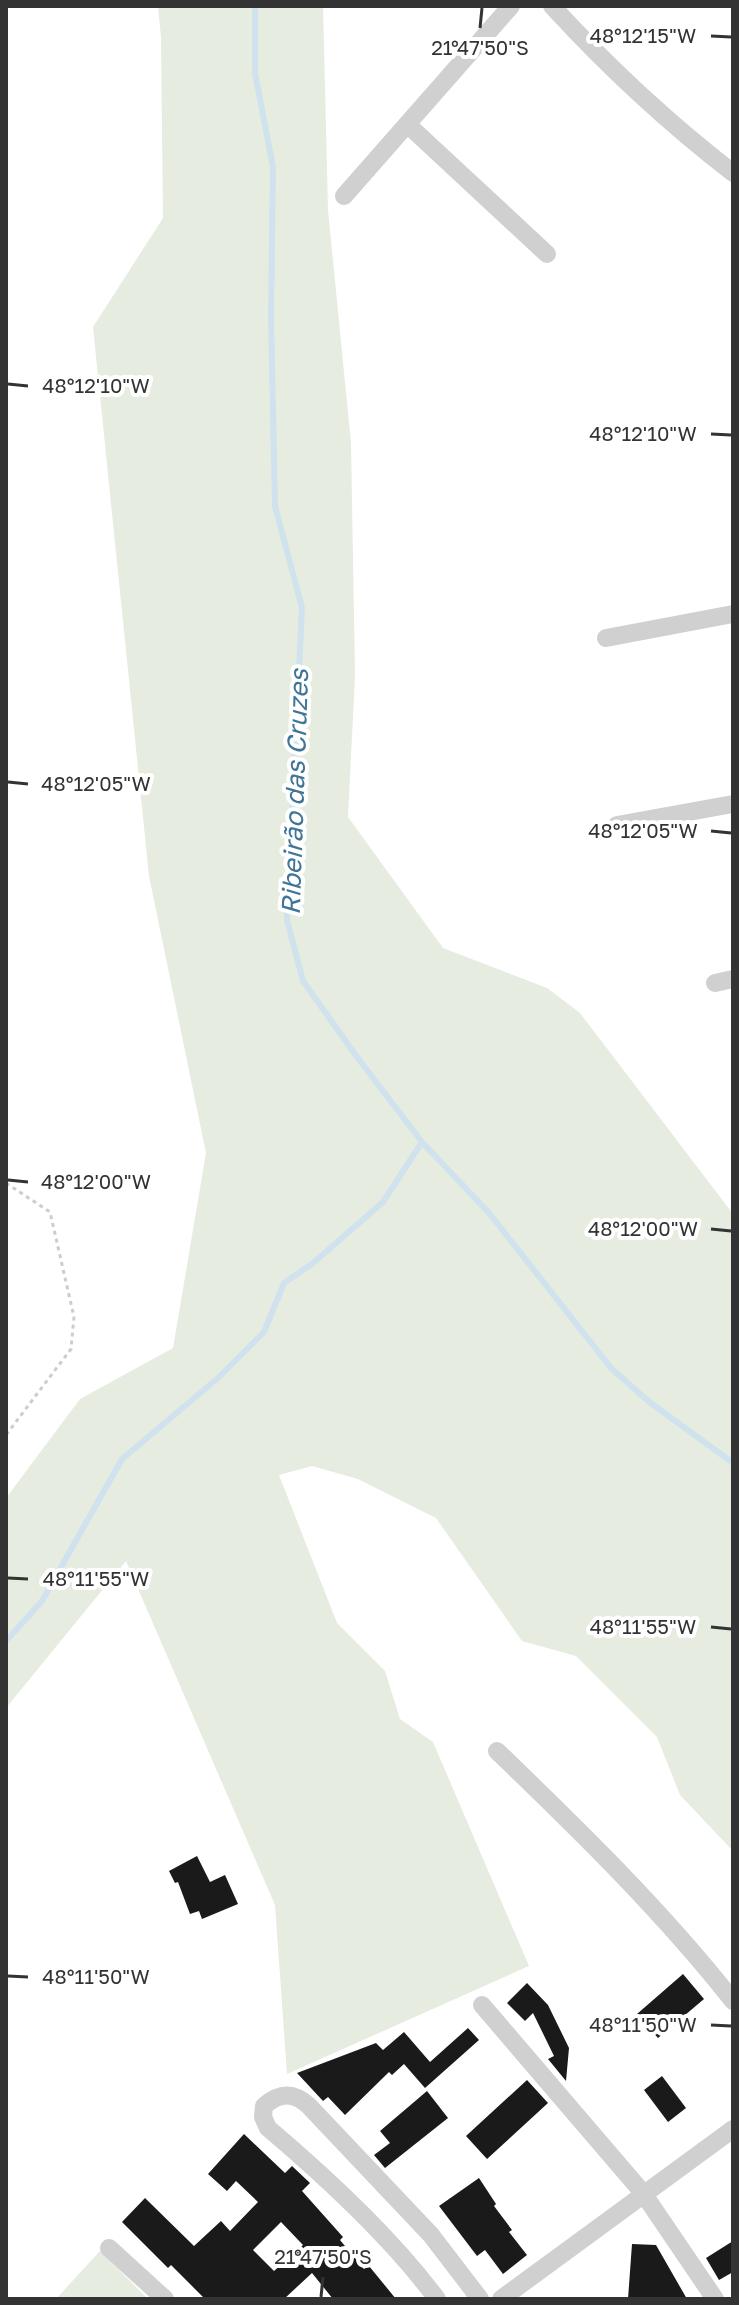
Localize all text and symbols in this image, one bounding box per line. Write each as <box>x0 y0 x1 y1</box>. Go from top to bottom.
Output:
text: 48°12'15"W <box>590 23 696 47</box>
text: 21°47'50"S <box>431 35 529 59</box>
text: 48°12'10"W <box>42 373 150 397</box>
text: 48°12'10"W <box>589 421 697 445</box>
water label: Ribeirão das Cruzes <box>275 667 314 915</box>
text: 48°12'05"W <box>41 771 151 795</box>
text: 48°12'05"W <box>588 818 698 842</box>
text: 48°12'00"W <box>41 1169 151 1193</box>
text: 48°12'00"W <box>588 1216 698 1240</box>
text: 48°11'55"W <box>43 1566 149 1590</box>
text: 48°11'55"W <box>590 1614 696 1638</box>
text: 48°11'50"W <box>42 1964 150 1988</box>
text: 48°11'50"W <box>589 2012 697 2036</box>
text: 21°47'50"S <box>274 2244 372 2268</box>

